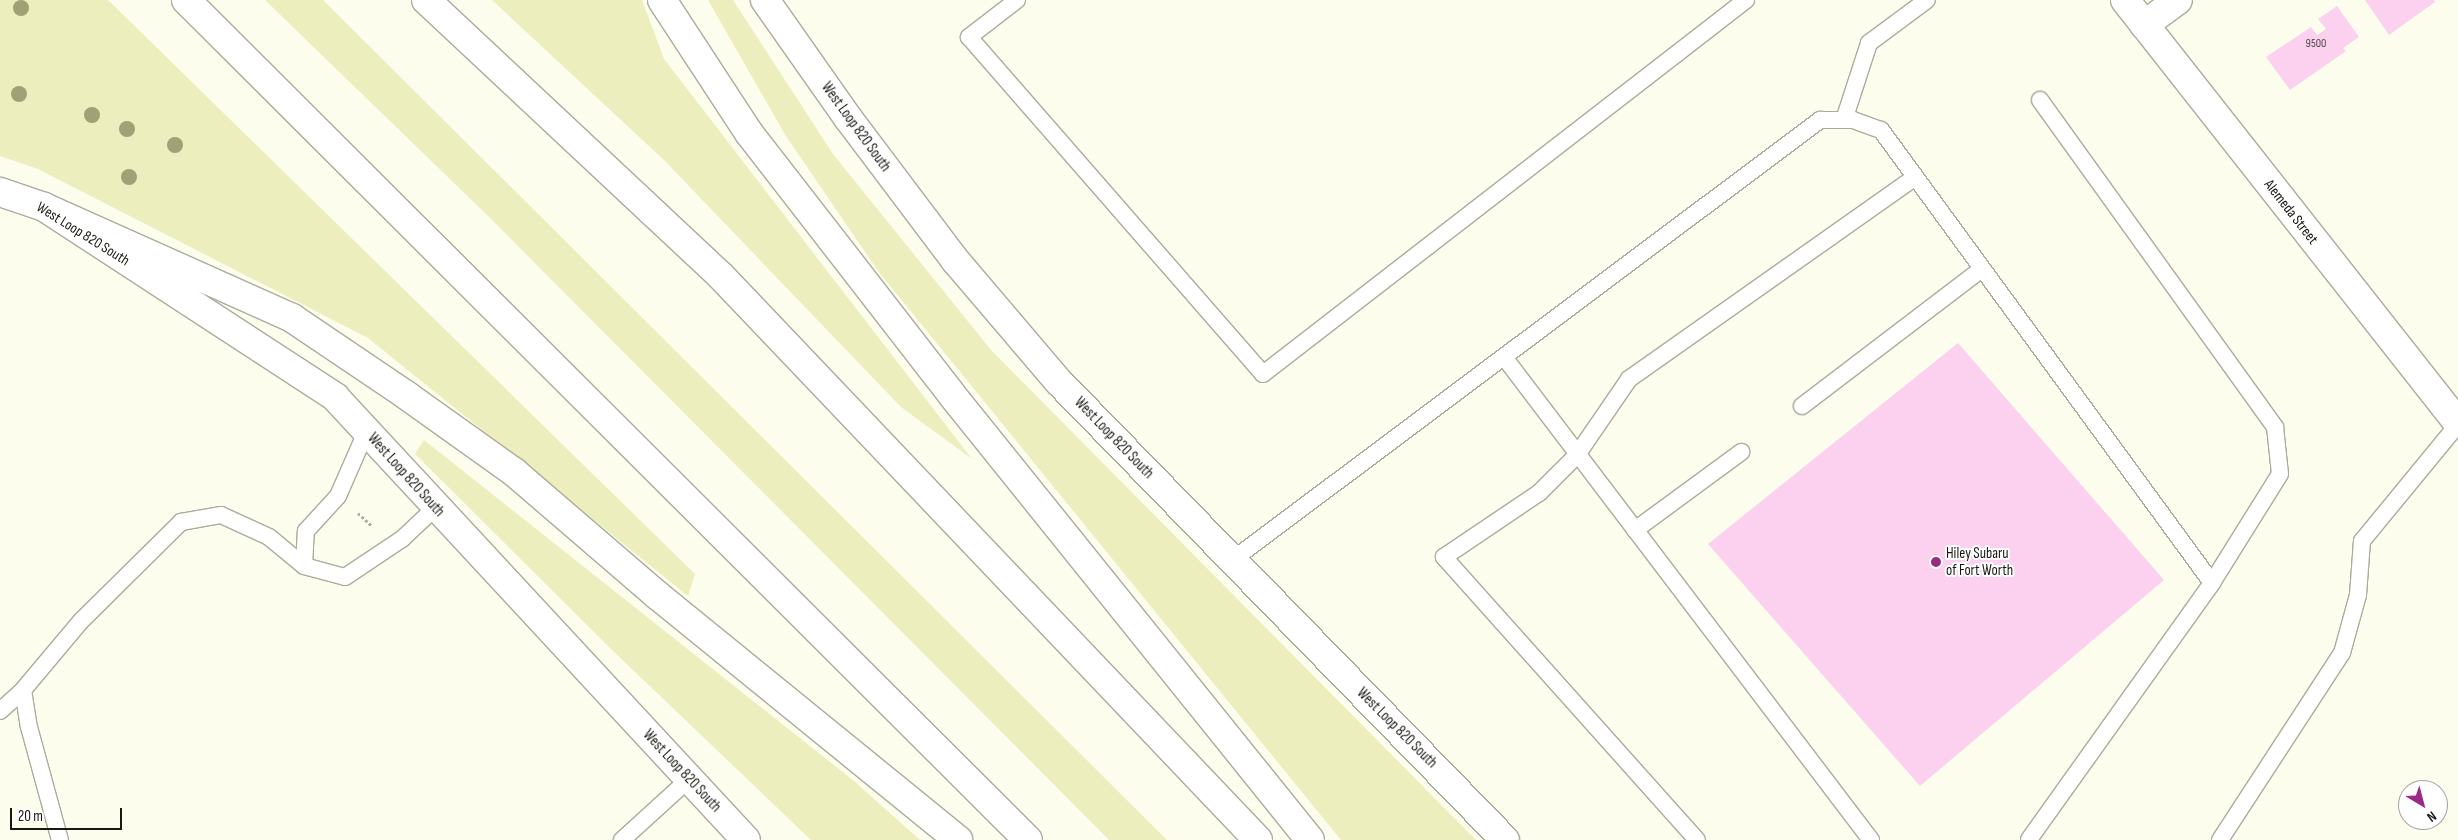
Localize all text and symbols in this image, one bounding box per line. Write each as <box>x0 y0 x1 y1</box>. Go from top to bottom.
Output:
house number: 9500 <box>2306 37 2326 51</box>
street label: West Loop 820 South <box>817 79 895 175</box>
street label: Alemeda Street <box>2260 176 2322 248</box>
street label: West Loop 820 South <box>33 198 133 270</box>
street label: West Loop 820 South <box>1071 394 1157 482</box>
street label: West Loop 820 South <box>364 429 448 521</box>
place label: Hiley Subaru of Fort Worth <box>1946 544 2013 579</box>
marker: Hiley Subaru of Fort Worth <box>1930 556 1942 568</box>
street label: West Loop 820 South <box>1353 684 1441 772</box>
street label: West Loop 820 South <box>639 726 725 816</box>
north arrow <box>2398 780 2448 830</box>
scale bar <box>12 798 125 830</box>
text: 20 m <box>18 807 43 826</box>
text: N <box>2424 808 2440 826</box>

